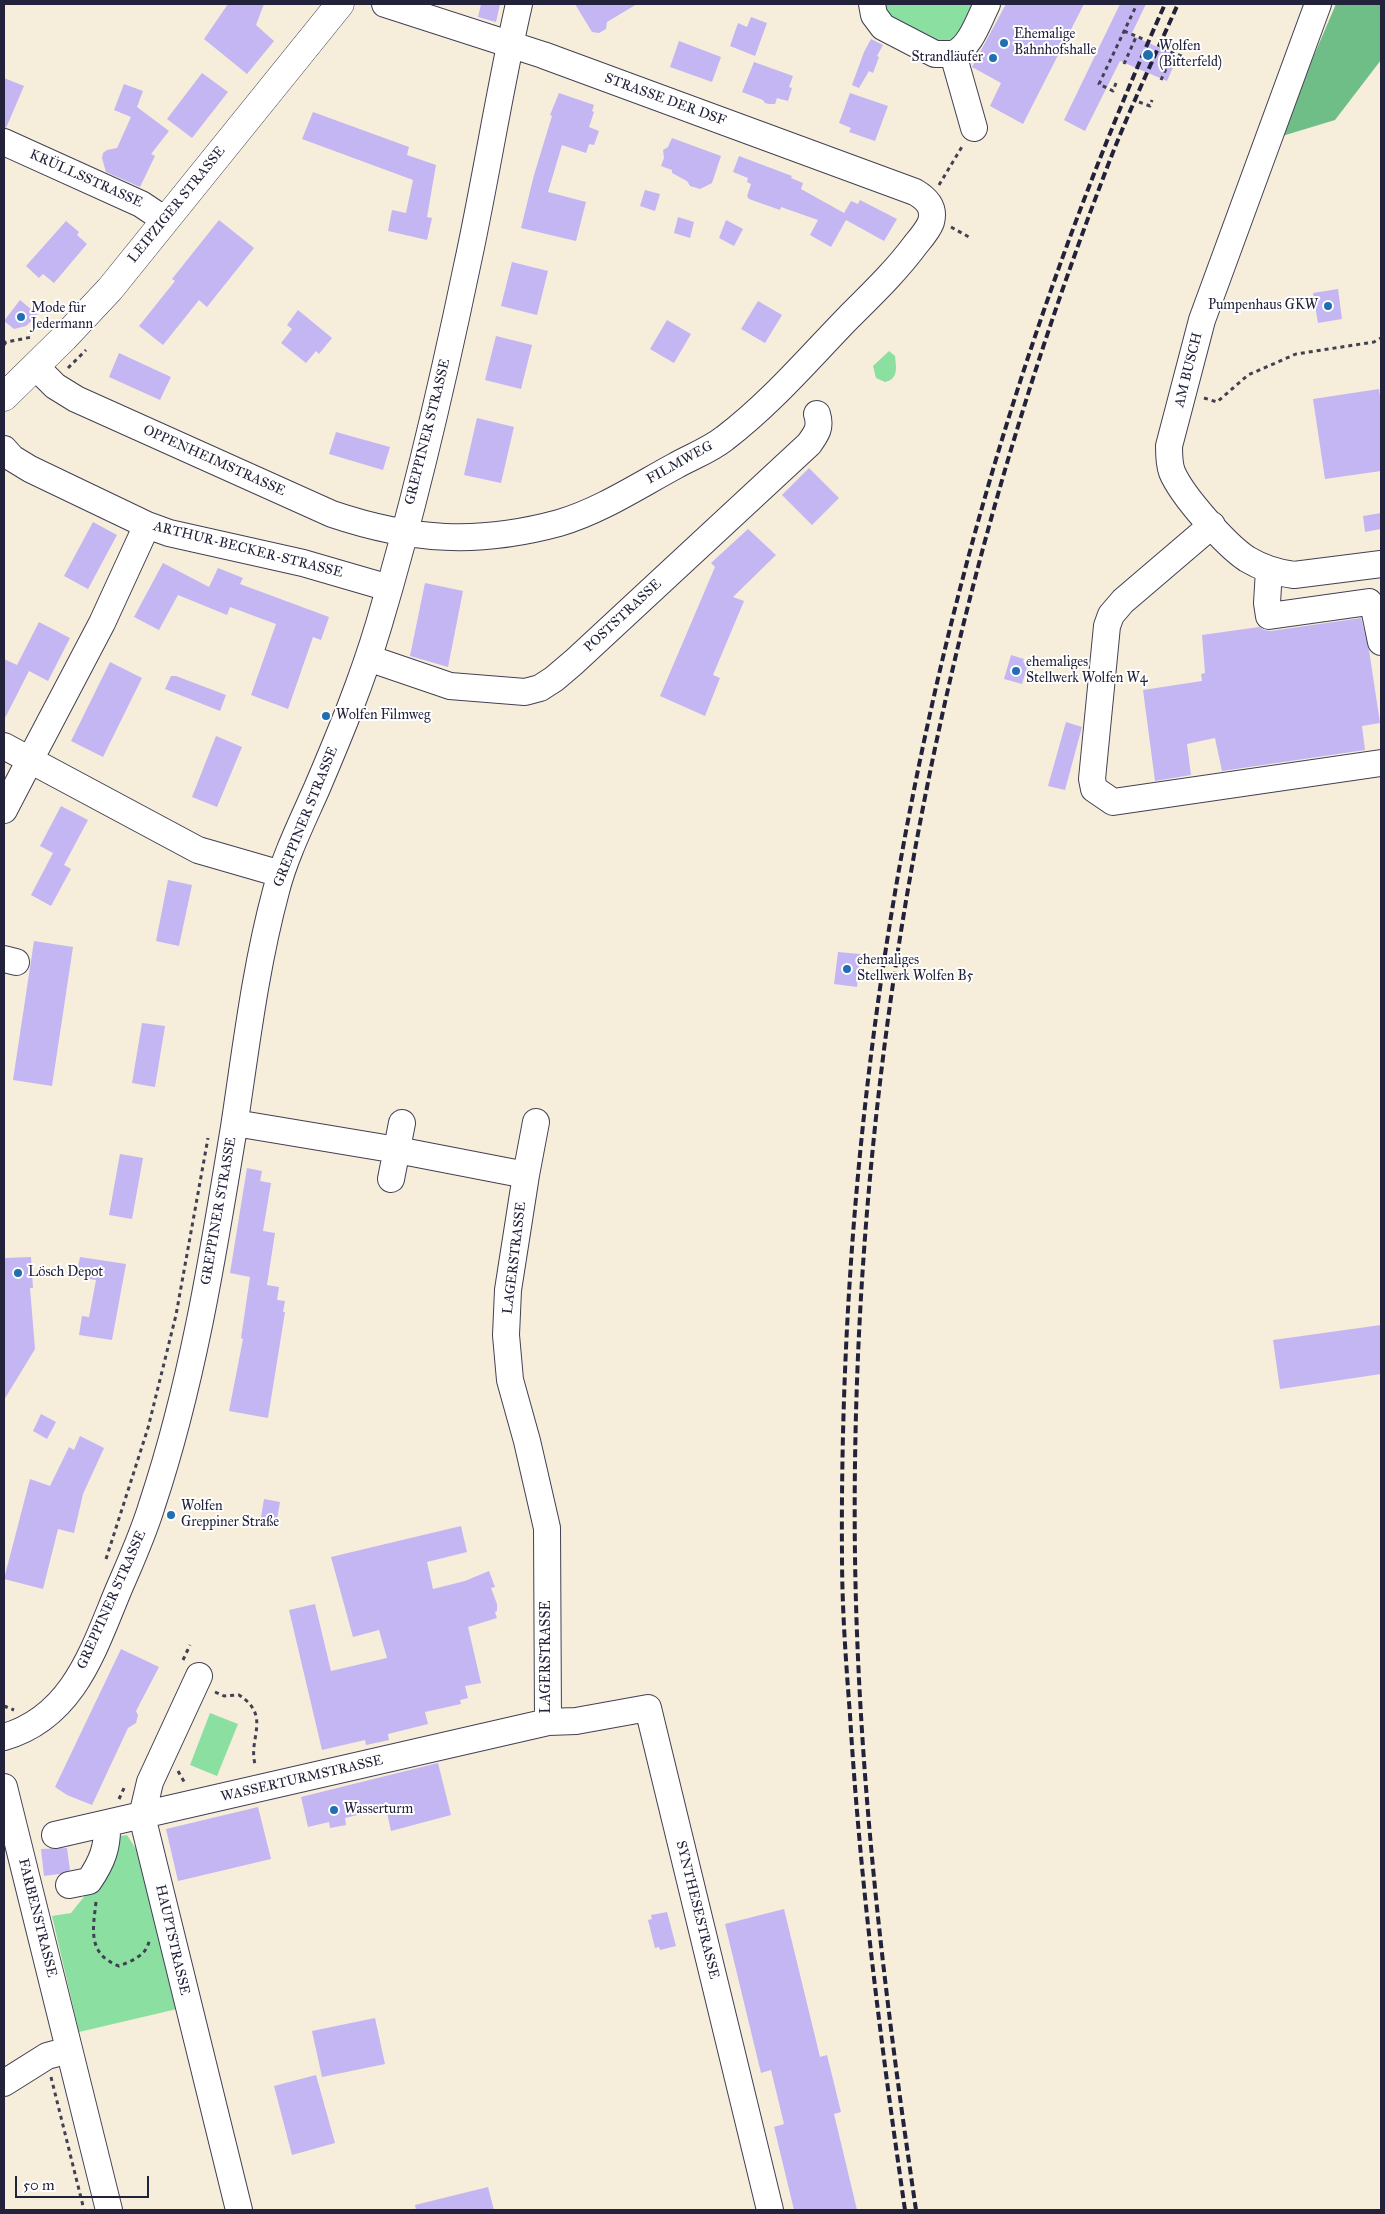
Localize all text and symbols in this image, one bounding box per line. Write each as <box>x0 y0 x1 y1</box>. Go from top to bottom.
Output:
place label: Ehemalige Bahnhofshalle <box>1014 27 1096 59</box>
marker: Ehemalige Bahnhofshalle <box>998 37 1010 49</box>
place label: Wolfen (Bitterfeld) <box>1159 39 1222 72</box>
marker: Wolfen (Bitterfeld) <box>1141 48 1155 62</box>
place label: Strandläufer <box>911 50 983 66</box>
marker: Strandläufer <box>987 52 999 64</box>
street label: STRASSE DER DSF <box>602 70 728 130</box>
street label: LEIPZIGER STRASSE <box>125 143 229 267</box>
street label: KRÜLLSSTRASSE <box>27 146 145 212</box>
place label: Pumpenhaus GKW <box>1208 298 1318 314</box>
marker: Pumpenhaus GKW <box>1322 300 1334 312</box>
place label: Mode für Jedermann <box>31 301 93 334</box>
marker: Mode für Jedermann <box>15 311 27 323</box>
street label: AM BUSCH <box>1172 331 1206 409</box>
street label: GREPPINER STRASSE <box>402 357 454 507</box>
street label: OPPENHEIMSTRASSE <box>140 422 288 500</box>
street label: FILMWEG <box>644 438 716 488</box>
street label: ARTHUR-BECKER-STRASSE <box>151 518 345 582</box>
street label: POSTSTRASSE <box>581 576 665 656</box>
place label: ehemaliges Stellwerk Wolfen W4 <box>1026 655 1148 688</box>
marker: ehemaliges Stellwerk Wolfen W4 <box>1010 665 1022 677</box>
place label: Wolfen Filmweg <box>336 708 430 724</box>
marker: Wolfen Filmweg <box>320 710 332 722</box>
street label: GREPPINER STRASSE <box>270 744 342 890</box>
place label: ehemaliges Stellwerk Wolfen B5 <box>857 953 973 986</box>
marker: ehemaliges Stellwerk Wolfen B5 <box>841 963 853 975</box>
street label: GREPPINER STRASSE <box>198 1136 240 1286</box>
street label: LAGERSTRASSE <box>500 1201 530 1315</box>
place label: Lösch Depot <box>28 1265 103 1281</box>
marker: Lösch Depot <box>12 1267 24 1279</box>
place label: Wolfen Greppiner Straße <box>181 1499 279 1531</box>
marker: Wolfen Greppiner Straße <box>165 1509 177 1521</box>
street label: GREPPINER STRASSE <box>74 1528 150 1672</box>
street label: LAGERSTRASSE <box>539 1601 555 1713</box>
street label: WASSERTURMSTRASSE <box>219 1752 385 1806</box>
place label: Wasserturm <box>344 1802 413 1818</box>
marker: Wasserturm <box>328 1804 340 1816</box>
street label: SYNTHESESTRASSE <box>672 1839 722 1981</box>
street label: FARBENSTRASSE <box>14 1857 60 1979</box>
street label: HAUPTSTRASSE <box>151 1883 193 1997</box>
scale bar <box>18 2166 151 2198</box>
text: 50 m <box>23 2176 55 2194</box>

